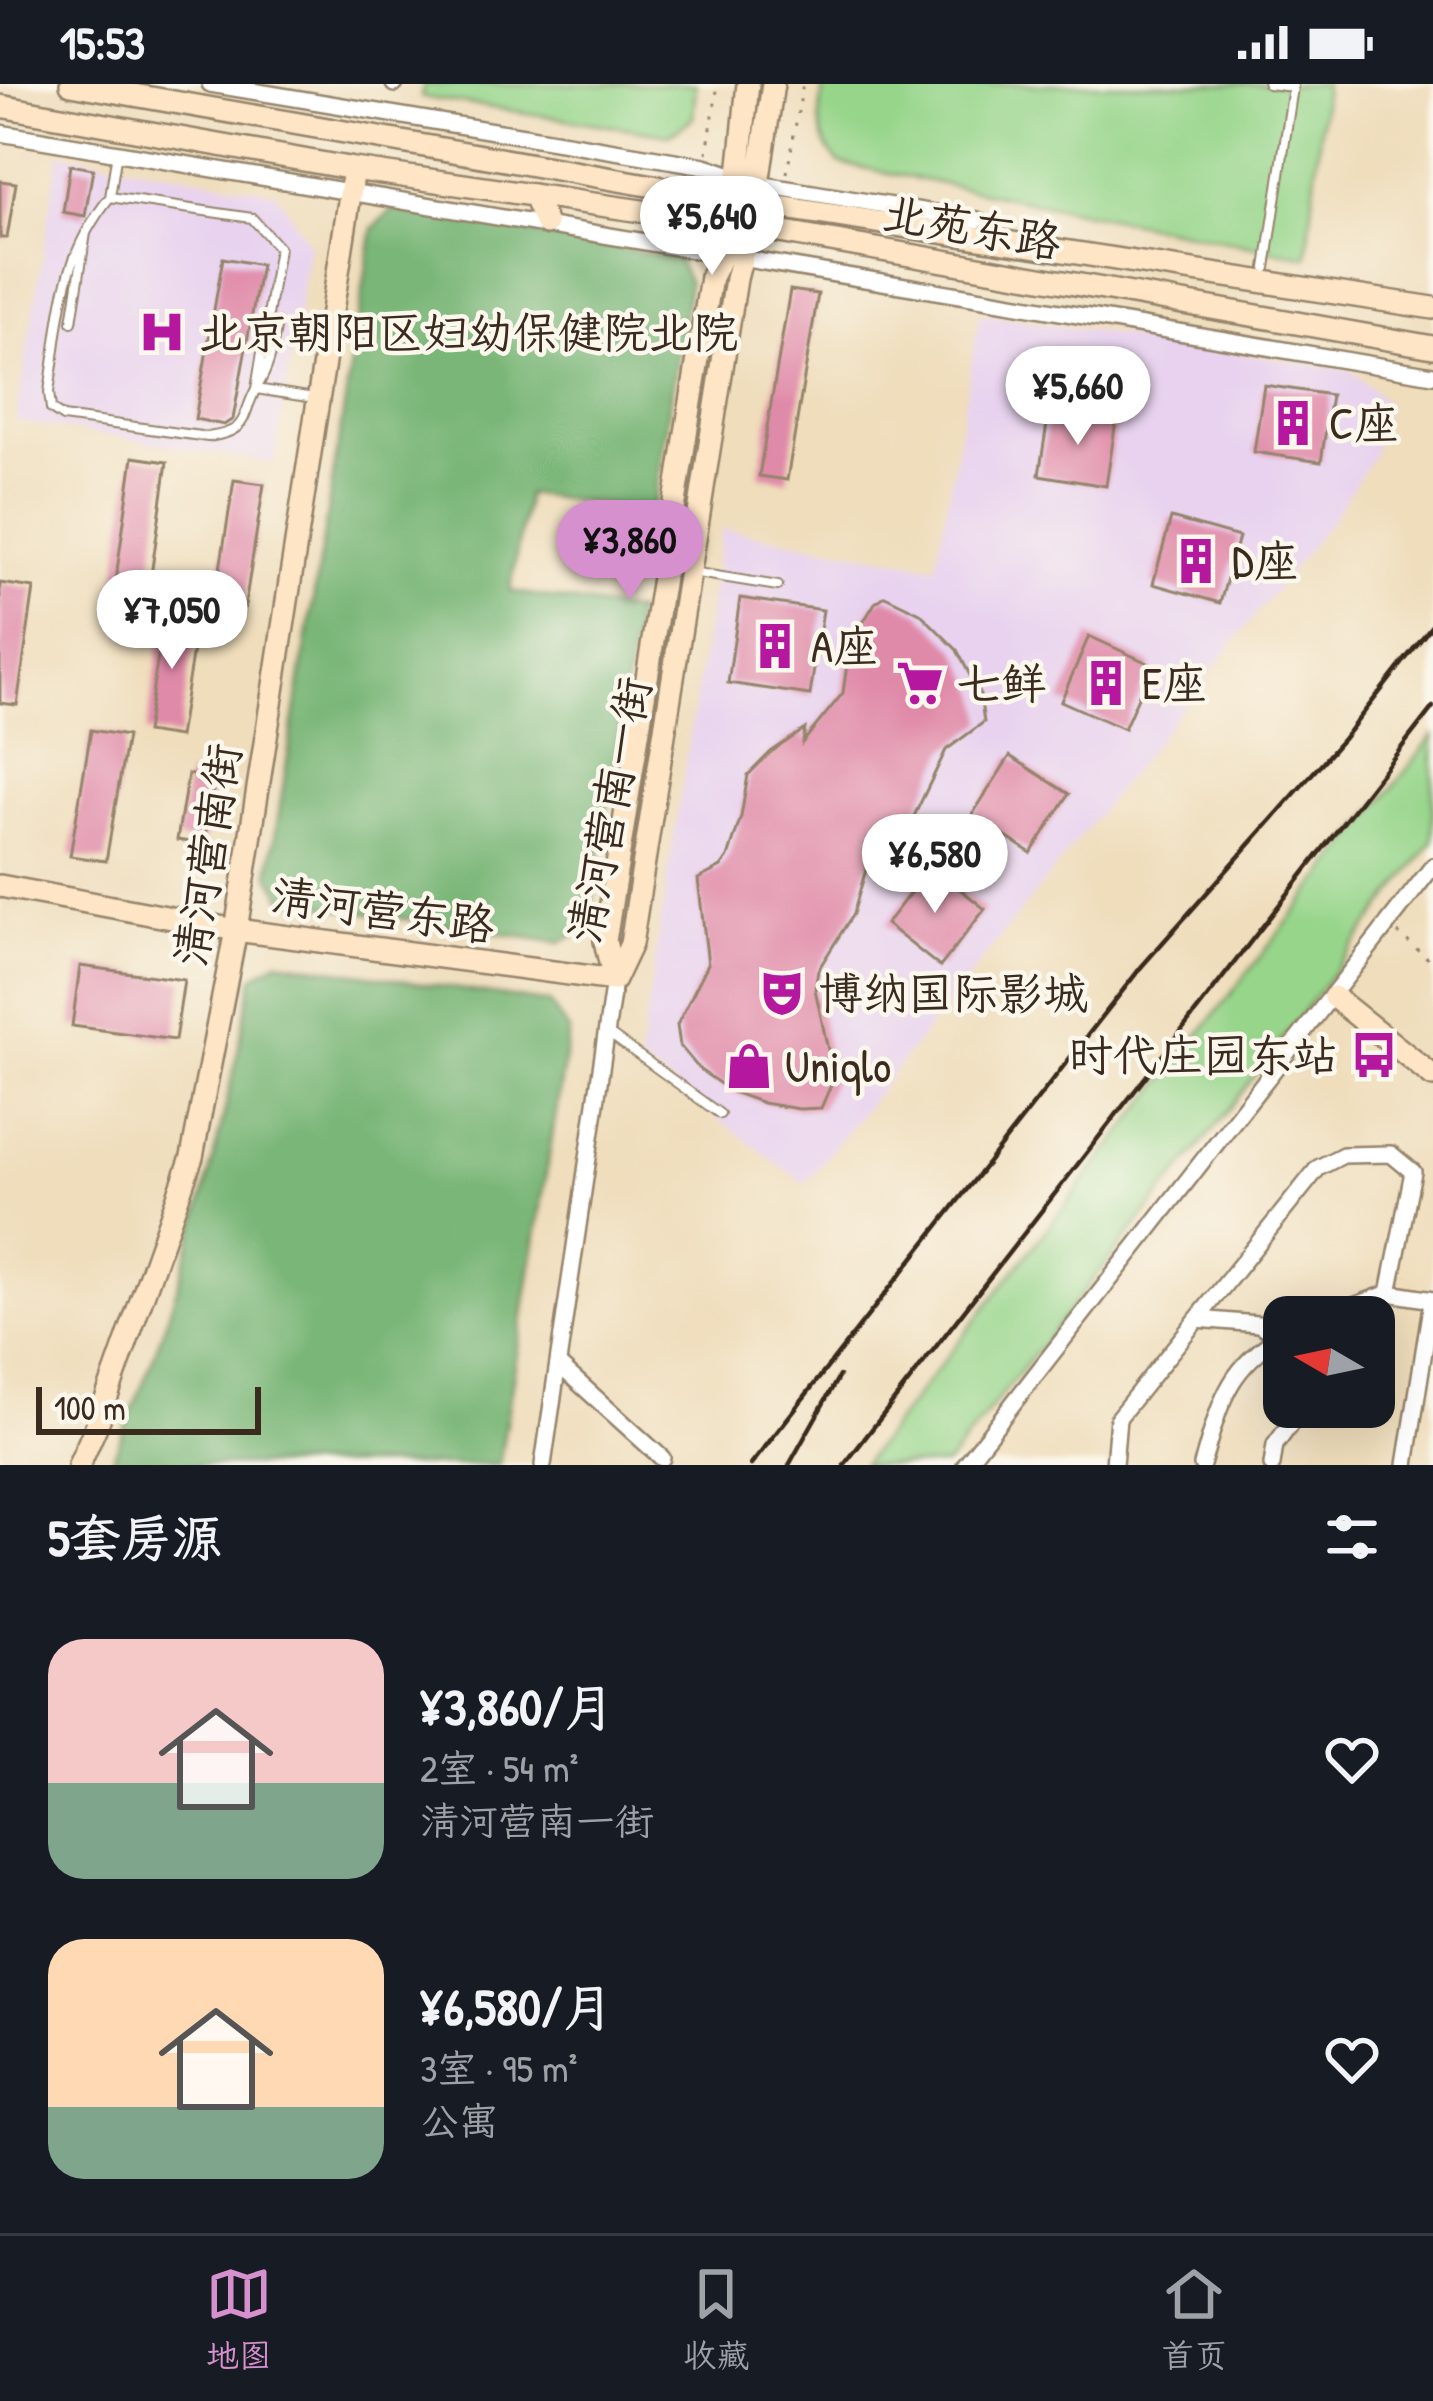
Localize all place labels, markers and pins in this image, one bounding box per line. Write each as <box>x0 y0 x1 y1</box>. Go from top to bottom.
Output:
pin: ¥5,640 <box>614 176 810 278</box>
place label: 北京朝阳区妇幼保健院北院 <box>198 301 738 362</box>
hospital icon: 北京朝阳区妇幼保健院北院 <box>137 307 187 357</box>
pin: ¥5,660 <box>980 346 1176 448</box>
place label: C座 <box>1329 392 1399 453</box>
building icon: C座 <box>1268 398 1318 448</box>
pin: ¥3,860 <box>532 500 728 602</box>
place label: D座 <box>1232 530 1298 591</box>
building icon: D座 <box>1171 536 1221 586</box>
pin: ¥7,050 <box>74 570 270 672</box>
place label: A座 <box>811 615 878 676</box>
building icon: A座 <box>750 621 800 671</box>
place label: 七鲜 <box>956 652 1046 713</box>
place label: E座 <box>1142 652 1207 713</box>
supermarket icon: 七鲜 <box>895 658 945 708</box>
building icon: E座 <box>1081 658 1131 708</box>
pin: ¥6,580 <box>837 814 1033 916</box>
place label: 博纳国际影城 <box>818 962 1088 1023</box>
theatre icon: 博纳国际影城 <box>757 968 807 1018</box>
place label: 时代庄园东站 <box>1068 1024 1338 1085</box>
bus stop icon: 时代庄园东站 <box>1349 1030 1399 1080</box>
place label: Uniqlo <box>785 1035 891 1096</box>
shop icon: Uniqlo <box>724 1041 774 1091</box>

